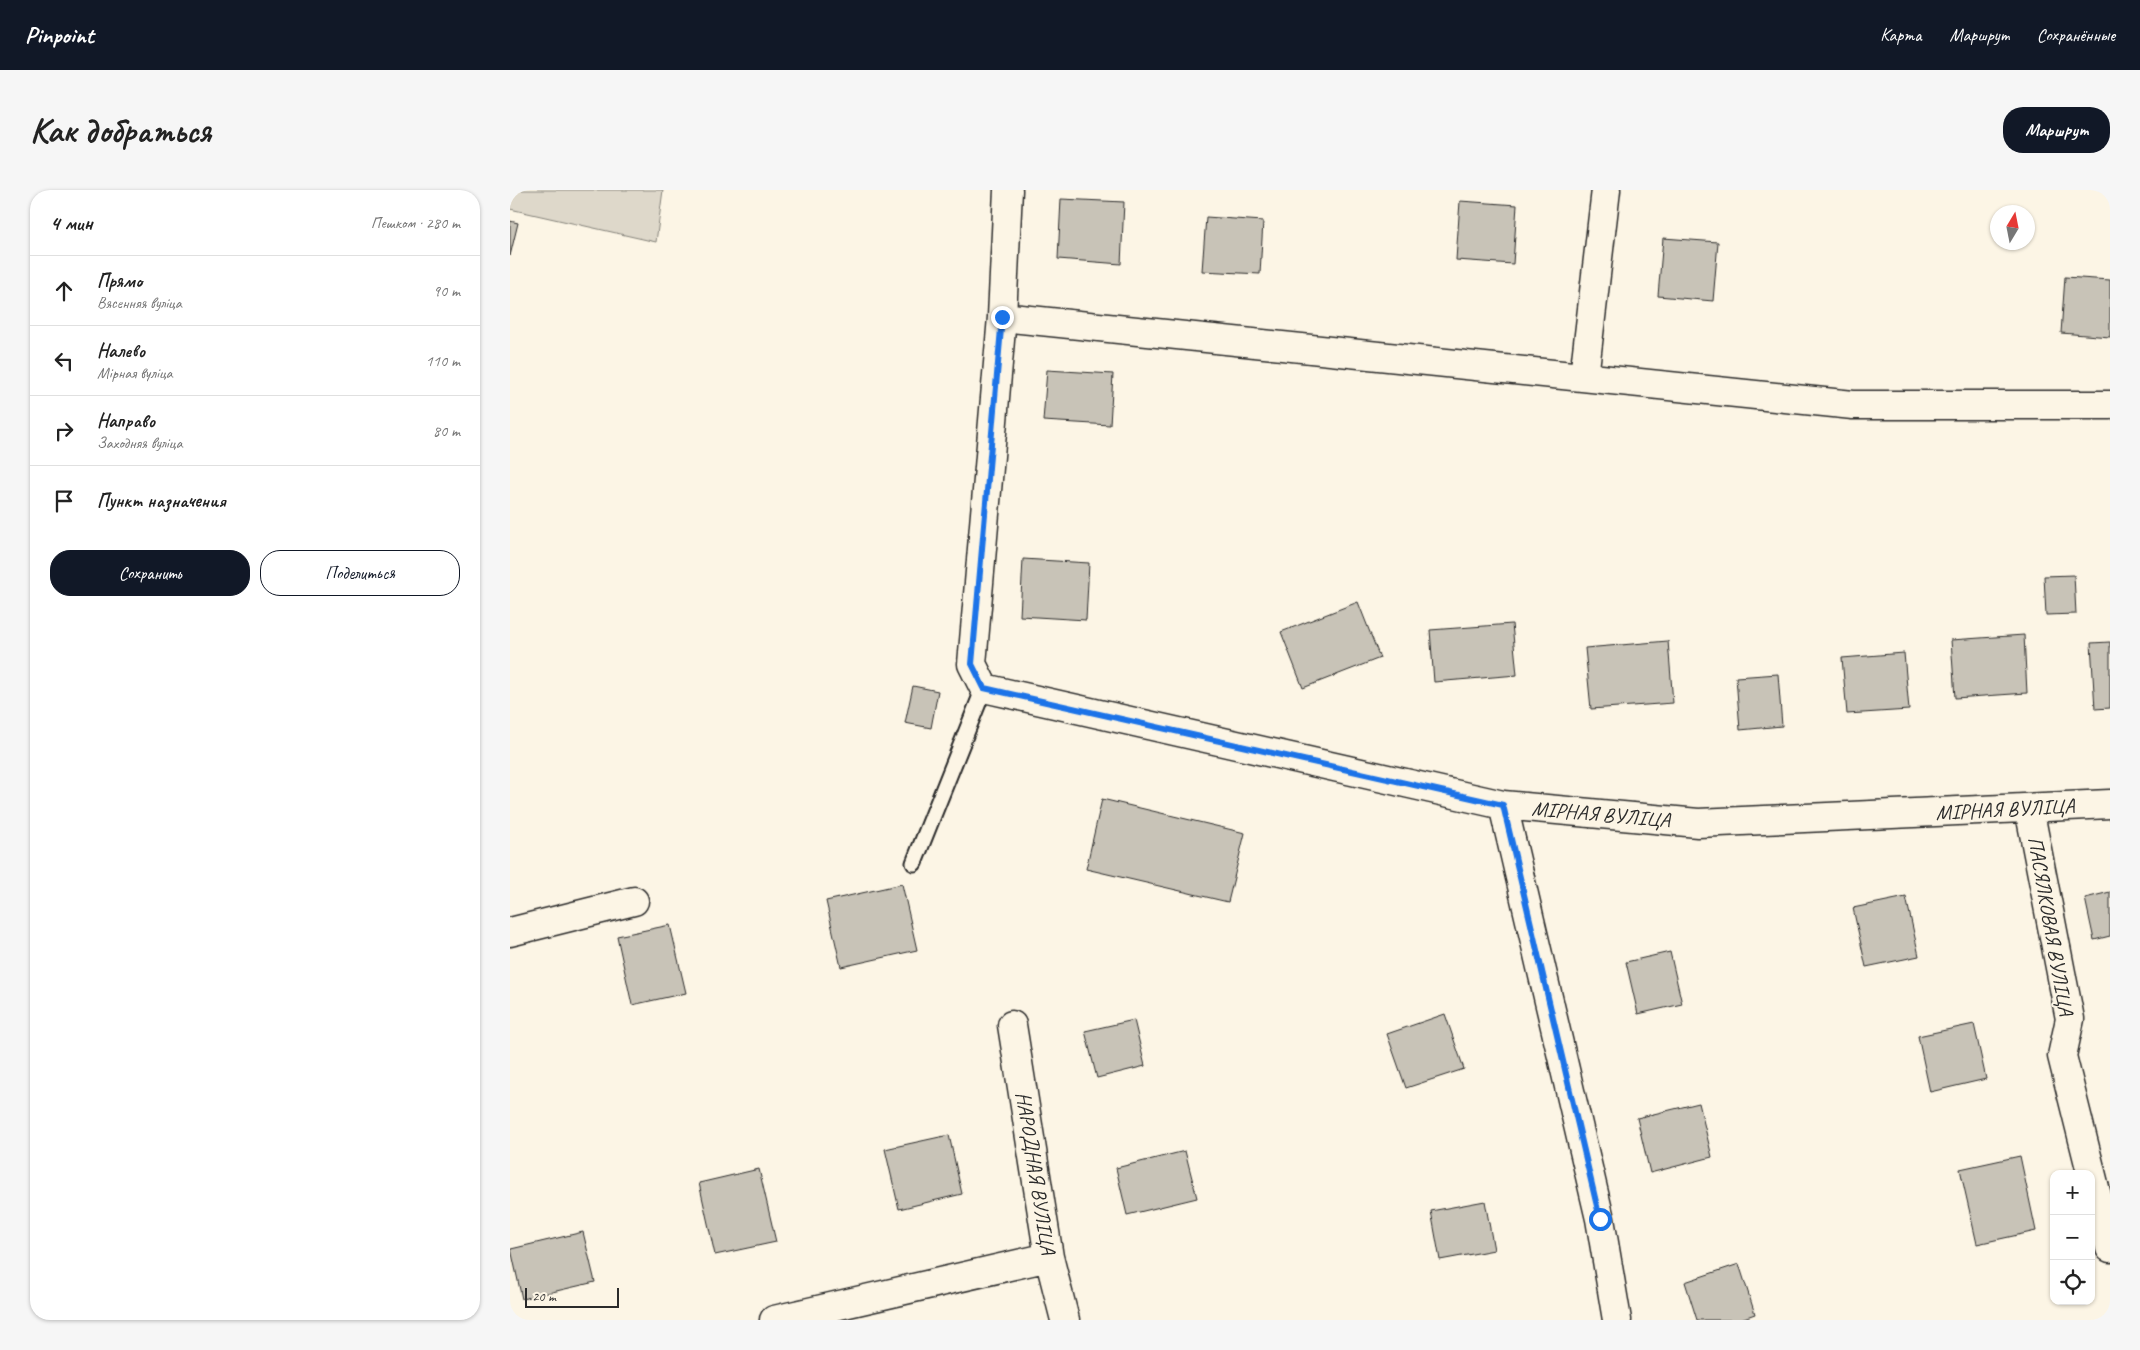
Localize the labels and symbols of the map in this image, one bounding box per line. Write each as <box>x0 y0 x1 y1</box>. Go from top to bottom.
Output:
north arrow <box>1990 205 2035 250</box>
route end <box>991 306 1014 329</box>
street label: МІРНАЯ ВУЛІЦА <box>1935 792 2076 826</box>
street label: МІРНАЯ ВУЛІЦА <box>1531 795 1673 833</box>
street label: ПАСЯЛКОВАЯ ВУЛІЦА <box>2022 834 2080 1019</box>
street label: НАРОДНАЯ ВУЛІЦА <box>1010 1090 1062 1258</box>
route start <box>1589 1208 1612 1231</box>
scale bar <box>525 1285 619 1308</box>

